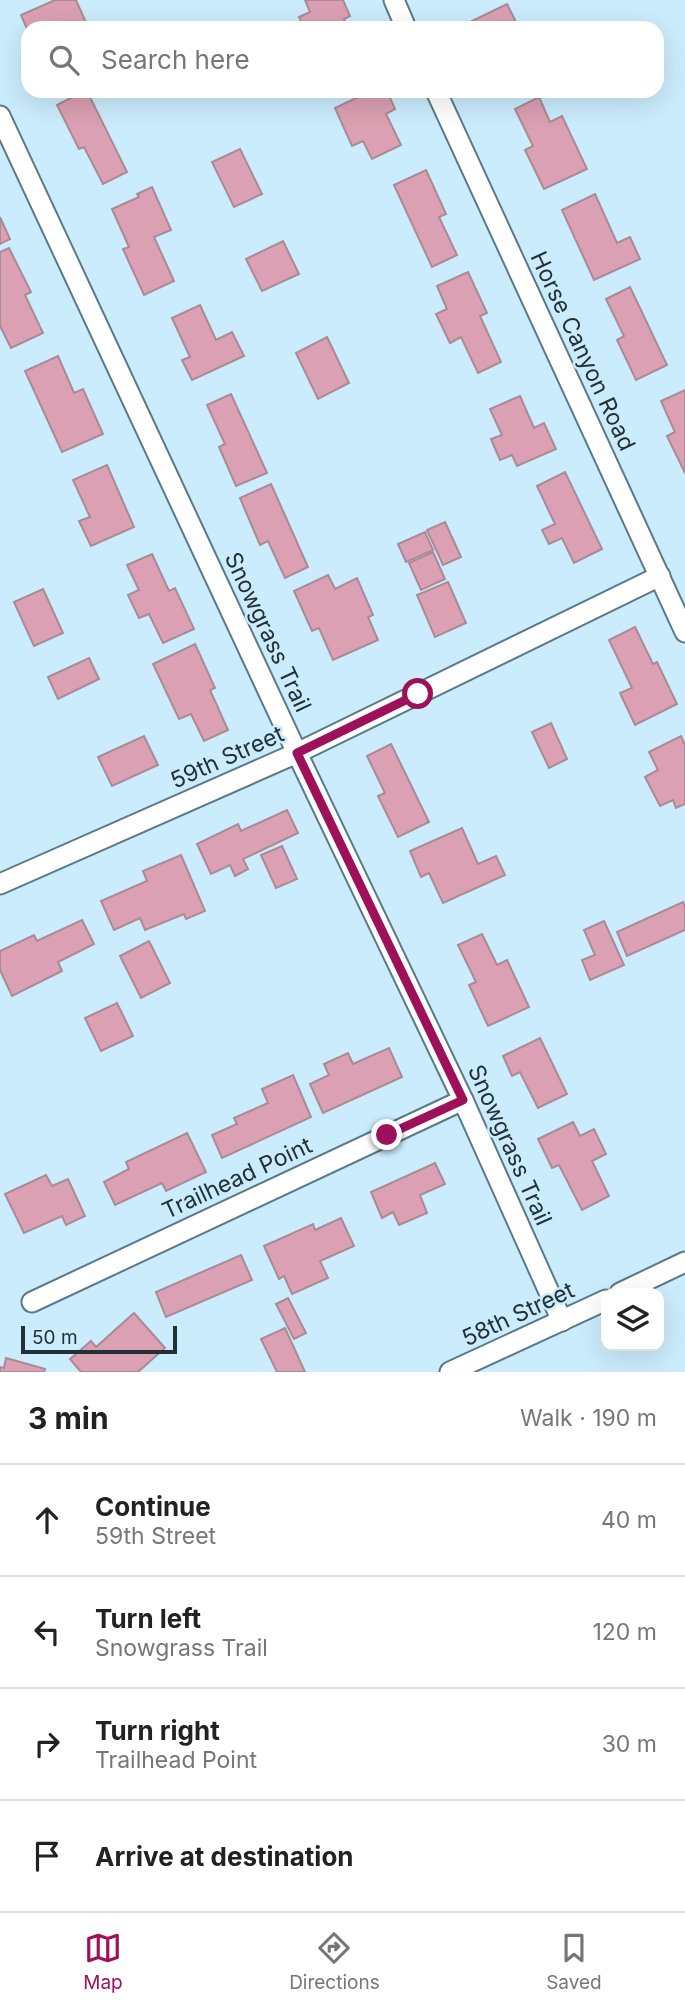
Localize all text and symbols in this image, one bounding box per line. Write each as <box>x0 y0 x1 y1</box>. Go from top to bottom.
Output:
search box <box>21 21 664 98</box>
icon: search <box>45 41 83 79</box>
text: Search here <box>101 44 250 75</box>
street label: Horse Canyon Road <box>525 247 641 455</box>
street label: Snowgrass Trail <box>219 548 317 716</box>
route start <box>402 678 433 709</box>
street label: 59th Street <box>166 719 288 794</box>
street label: Snowgrass Trail <box>462 1060 558 1230</box>
route end <box>371 1119 402 1150</box>
street label: Trailhead Point <box>158 1131 317 1225</box>
street label: 58th Street <box>457 1276 579 1352</box>
map controls <box>601 1288 664 1351</box>
button: layers <box>601 1288 664 1351</box>
scale bar <box>21 1323 177 1355</box>
text: 50 m <box>32 1326 78 1349</box>
text: 3 min <box>28 1400 109 1436</box>
text: Walk · 190 m <box>520 1404 657 1432</box>
text: Continue <box>95 1491 211 1522</box>
icon: ahead <box>28 1501 66 1539</box>
text: 40 m <box>601 1506 657 1534</box>
text: 59th Street <box>95 1522 216 1550</box>
text: Turn left <box>95 1603 201 1634</box>
icon: left <box>28 1613 66 1651</box>
text: 120 m <box>592 1618 657 1646</box>
text: Snowgrass Trail <box>95 1634 268 1662</box>
text: Turn right <box>95 1715 220 1746</box>
icon: right <box>28 1725 66 1763</box>
text: 30 m <box>602 1730 657 1758</box>
text: Trailhead Point <box>95 1746 257 1774</box>
icon: arrive <box>28 1837 66 1875</box>
text: Arrive at destination <box>95 1841 354 1872</box>
tab: Map <box>83 1929 123 1994</box>
tab: Directions <box>289 1929 380 1994</box>
tab: Saved <box>546 1929 602 1994</box>

